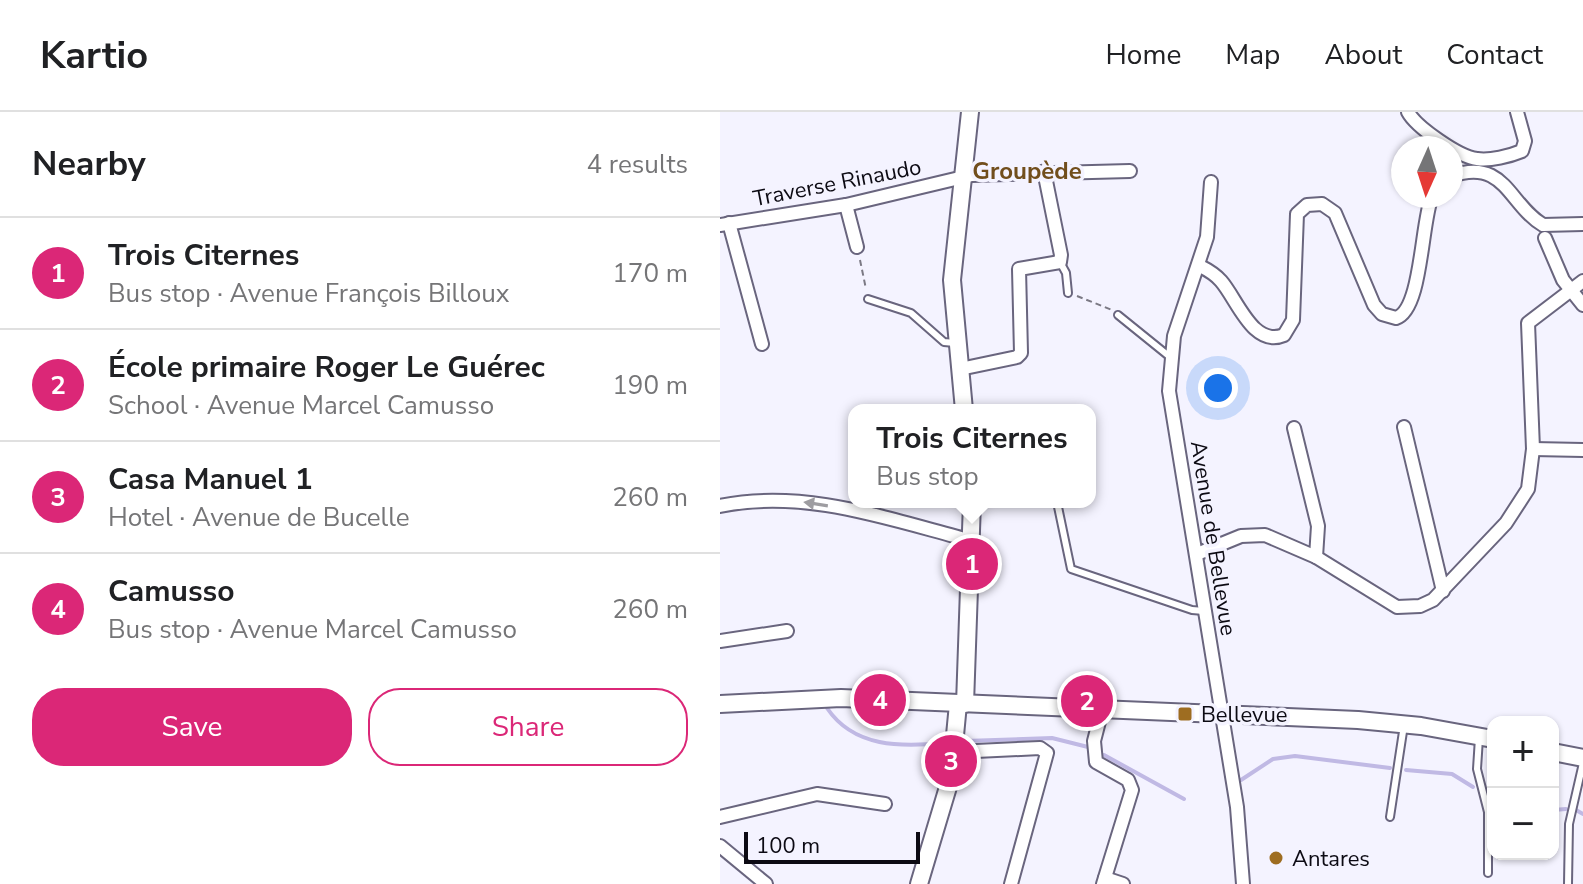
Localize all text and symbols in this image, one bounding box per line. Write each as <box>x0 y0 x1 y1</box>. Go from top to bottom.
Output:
text: Kartio <box>40 30 148 81</box>
text: Home <box>1106 36 1181 74</box>
text: Map <box>1225 36 1280 74</box>
text: About <box>1324 36 1402 74</box>
text: Contact <box>1446 36 1543 74</box>
north arrow <box>1391 136 1463 208</box>
text: Nearby <box>32 141 146 187</box>
text: 4 results <box>587 147 688 182</box>
street label: Traverse Rinaudo <box>750 152 924 214</box>
district label: Groupède <box>972 155 1082 187</box>
text: Trois Citernes <box>108 235 299 276</box>
text: 1 <box>50 256 66 291</box>
text: 170 m <box>612 256 688 291</box>
text: Bus stop · Avenue François Billoux <box>108 276 510 311</box>
text: École primaire Roger Le Guérec <box>108 347 545 388</box>
text: 2 <box>50 368 66 403</box>
text: 190 m <box>612 368 688 403</box>
your location <box>1198 368 1238 408</box>
text: School · Avenue Marcel Camusso <box>108 388 494 423</box>
popup <box>848 404 1096 508</box>
text: Trois Citernes <box>876 418 1068 459</box>
street label: Avenue de Bellevue <box>1183 438 1243 638</box>
text: Casa Manuel 1 <box>108 459 313 500</box>
text: Bus stop <box>876 459 979 494</box>
text: 3 <box>50 480 66 515</box>
text: 260 m <box>612 480 688 515</box>
one-way arrow <box>803 497 828 509</box>
text: Hotel · Avenue de Bucelle <box>108 500 410 535</box>
pin: 1 <box>946 534 998 594</box>
text: Camusso <box>108 571 234 612</box>
text: 4 <box>50 592 66 627</box>
text: 260 m <box>612 592 688 627</box>
text: Bus stop · Avenue Marcel Camusso <box>108 612 517 647</box>
pin: 4 <box>854 670 906 730</box>
pin: 2 <box>1061 671 1113 731</box>
button: Save <box>32 688 352 766</box>
button: Share <box>368 688 688 766</box>
place label: Bellevue <box>1201 700 1287 730</box>
marker: Bellevue <box>1176 705 1194 723</box>
map controls <box>1487 716 1559 860</box>
button: + <box>1487 716 1559 788</box>
pin: 3 <box>925 731 977 791</box>
button: − <box>1487 788 1559 860</box>
scale bar <box>744 828 920 864</box>
text: 100 m <box>756 831 820 861</box>
place label: Antares <box>1292 844 1370 874</box>
marker: Antares <box>1267 849 1285 867</box>

